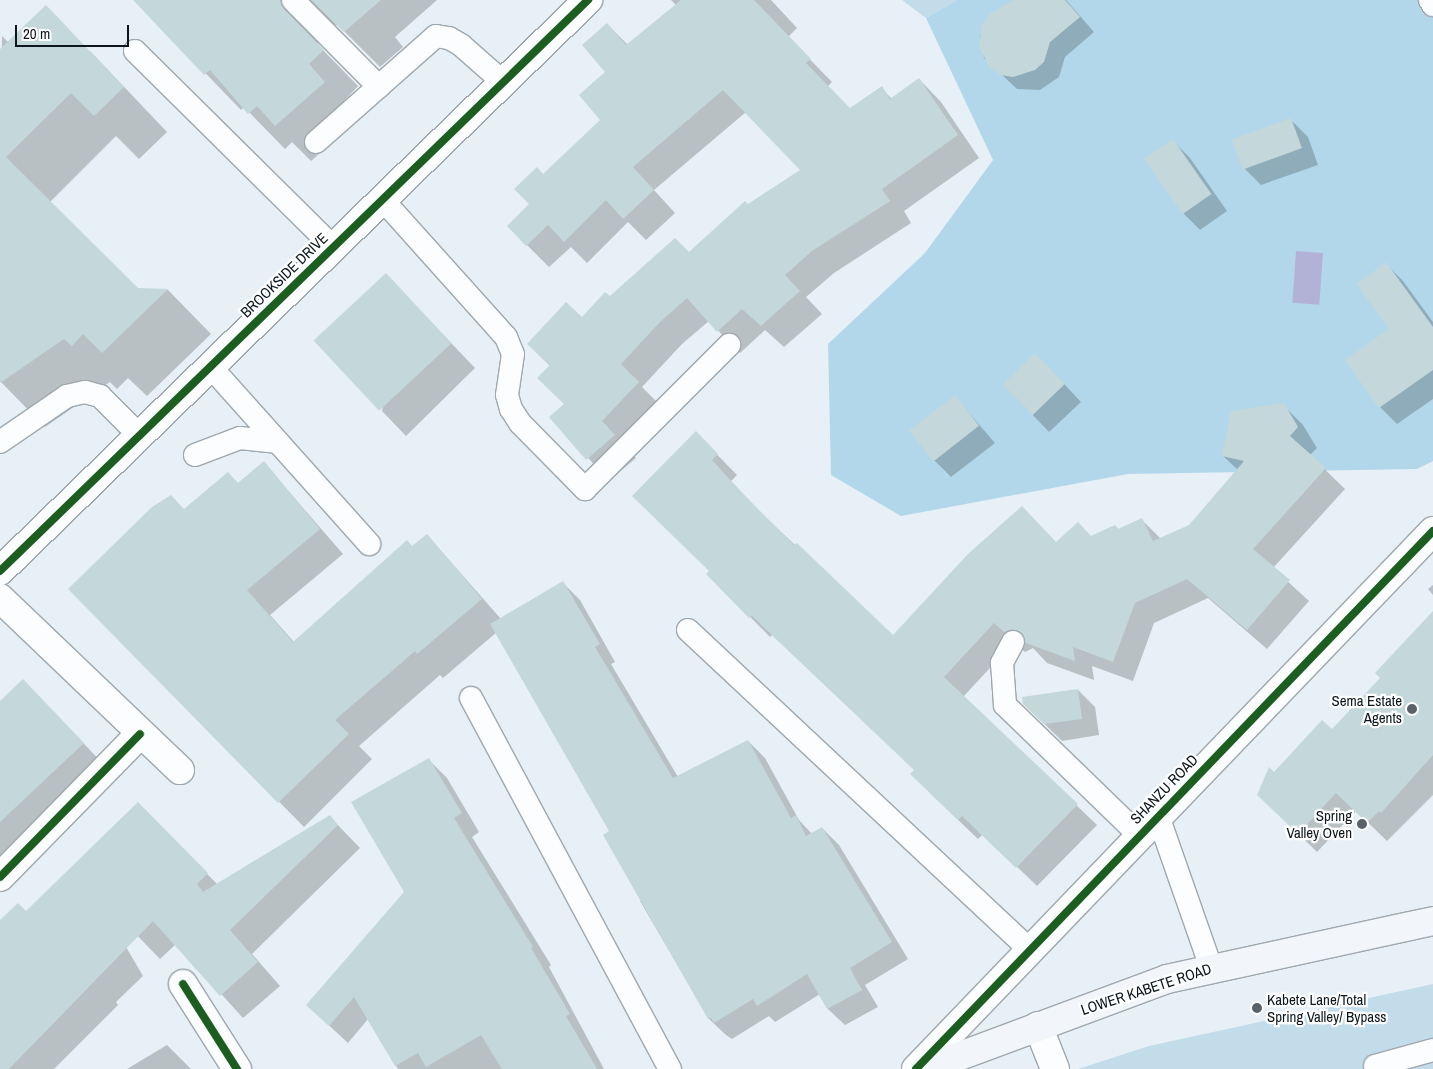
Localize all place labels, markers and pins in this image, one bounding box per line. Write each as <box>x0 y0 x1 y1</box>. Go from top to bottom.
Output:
place label: Sema Estate Agents <box>1332 691 1402 726</box>
marker: Sema Estate Agents <box>1406 703 1418 715</box>
place label: Spring Valley Oven <box>1287 806 1352 841</box>
marker: Spring Valley Oven <box>1356 818 1368 830</box>
place label: Kabete Lane/Total Spring Valley/ Bypass <box>1267 990 1386 1025</box>
marker: Kabete Lane/Total Spring Valley/ Bypass <box>1251 1002 1263 1014</box>

